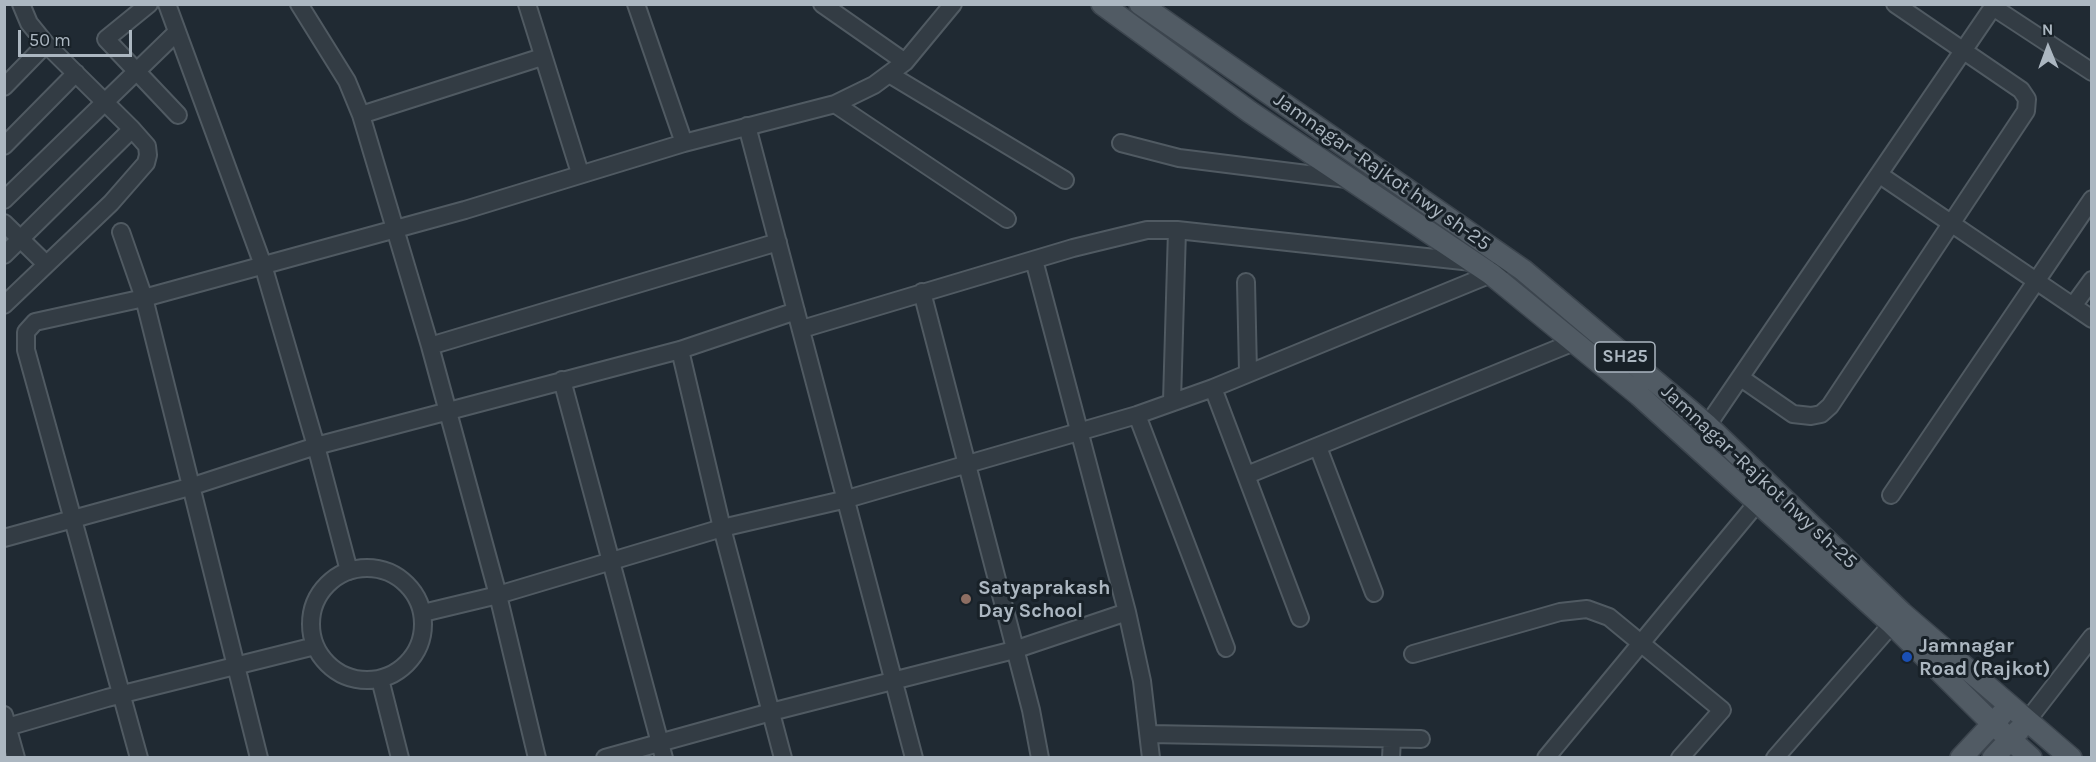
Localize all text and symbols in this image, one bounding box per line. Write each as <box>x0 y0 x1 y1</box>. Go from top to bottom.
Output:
scale bar <box>21 18 135 56</box>
north arrow <box>2018 18 2078 78</box>
text: N <box>2042 20 2054 39</box>
text: 50 m <box>29 29 71 51</box>
street label: Jamnagar -Rajkot hwy sh-25 <box>1269 88 1495 256</box>
road number: SH25 <box>1595 342 1655 372</box>
street label: Jamnagar -Rajkot hwy sh-25 <box>1656 380 1862 574</box>
place label: Satyaprakash Day School <box>978 576 1110 623</box>
marker: Satyaprakash Day School <box>959 592 973 606</box>
place label: Jamnagar Road (Rajkot) <box>1919 634 2051 681</box>
marker: Jamnagar Road (Rajkot) <box>1900 650 1914 664</box>

